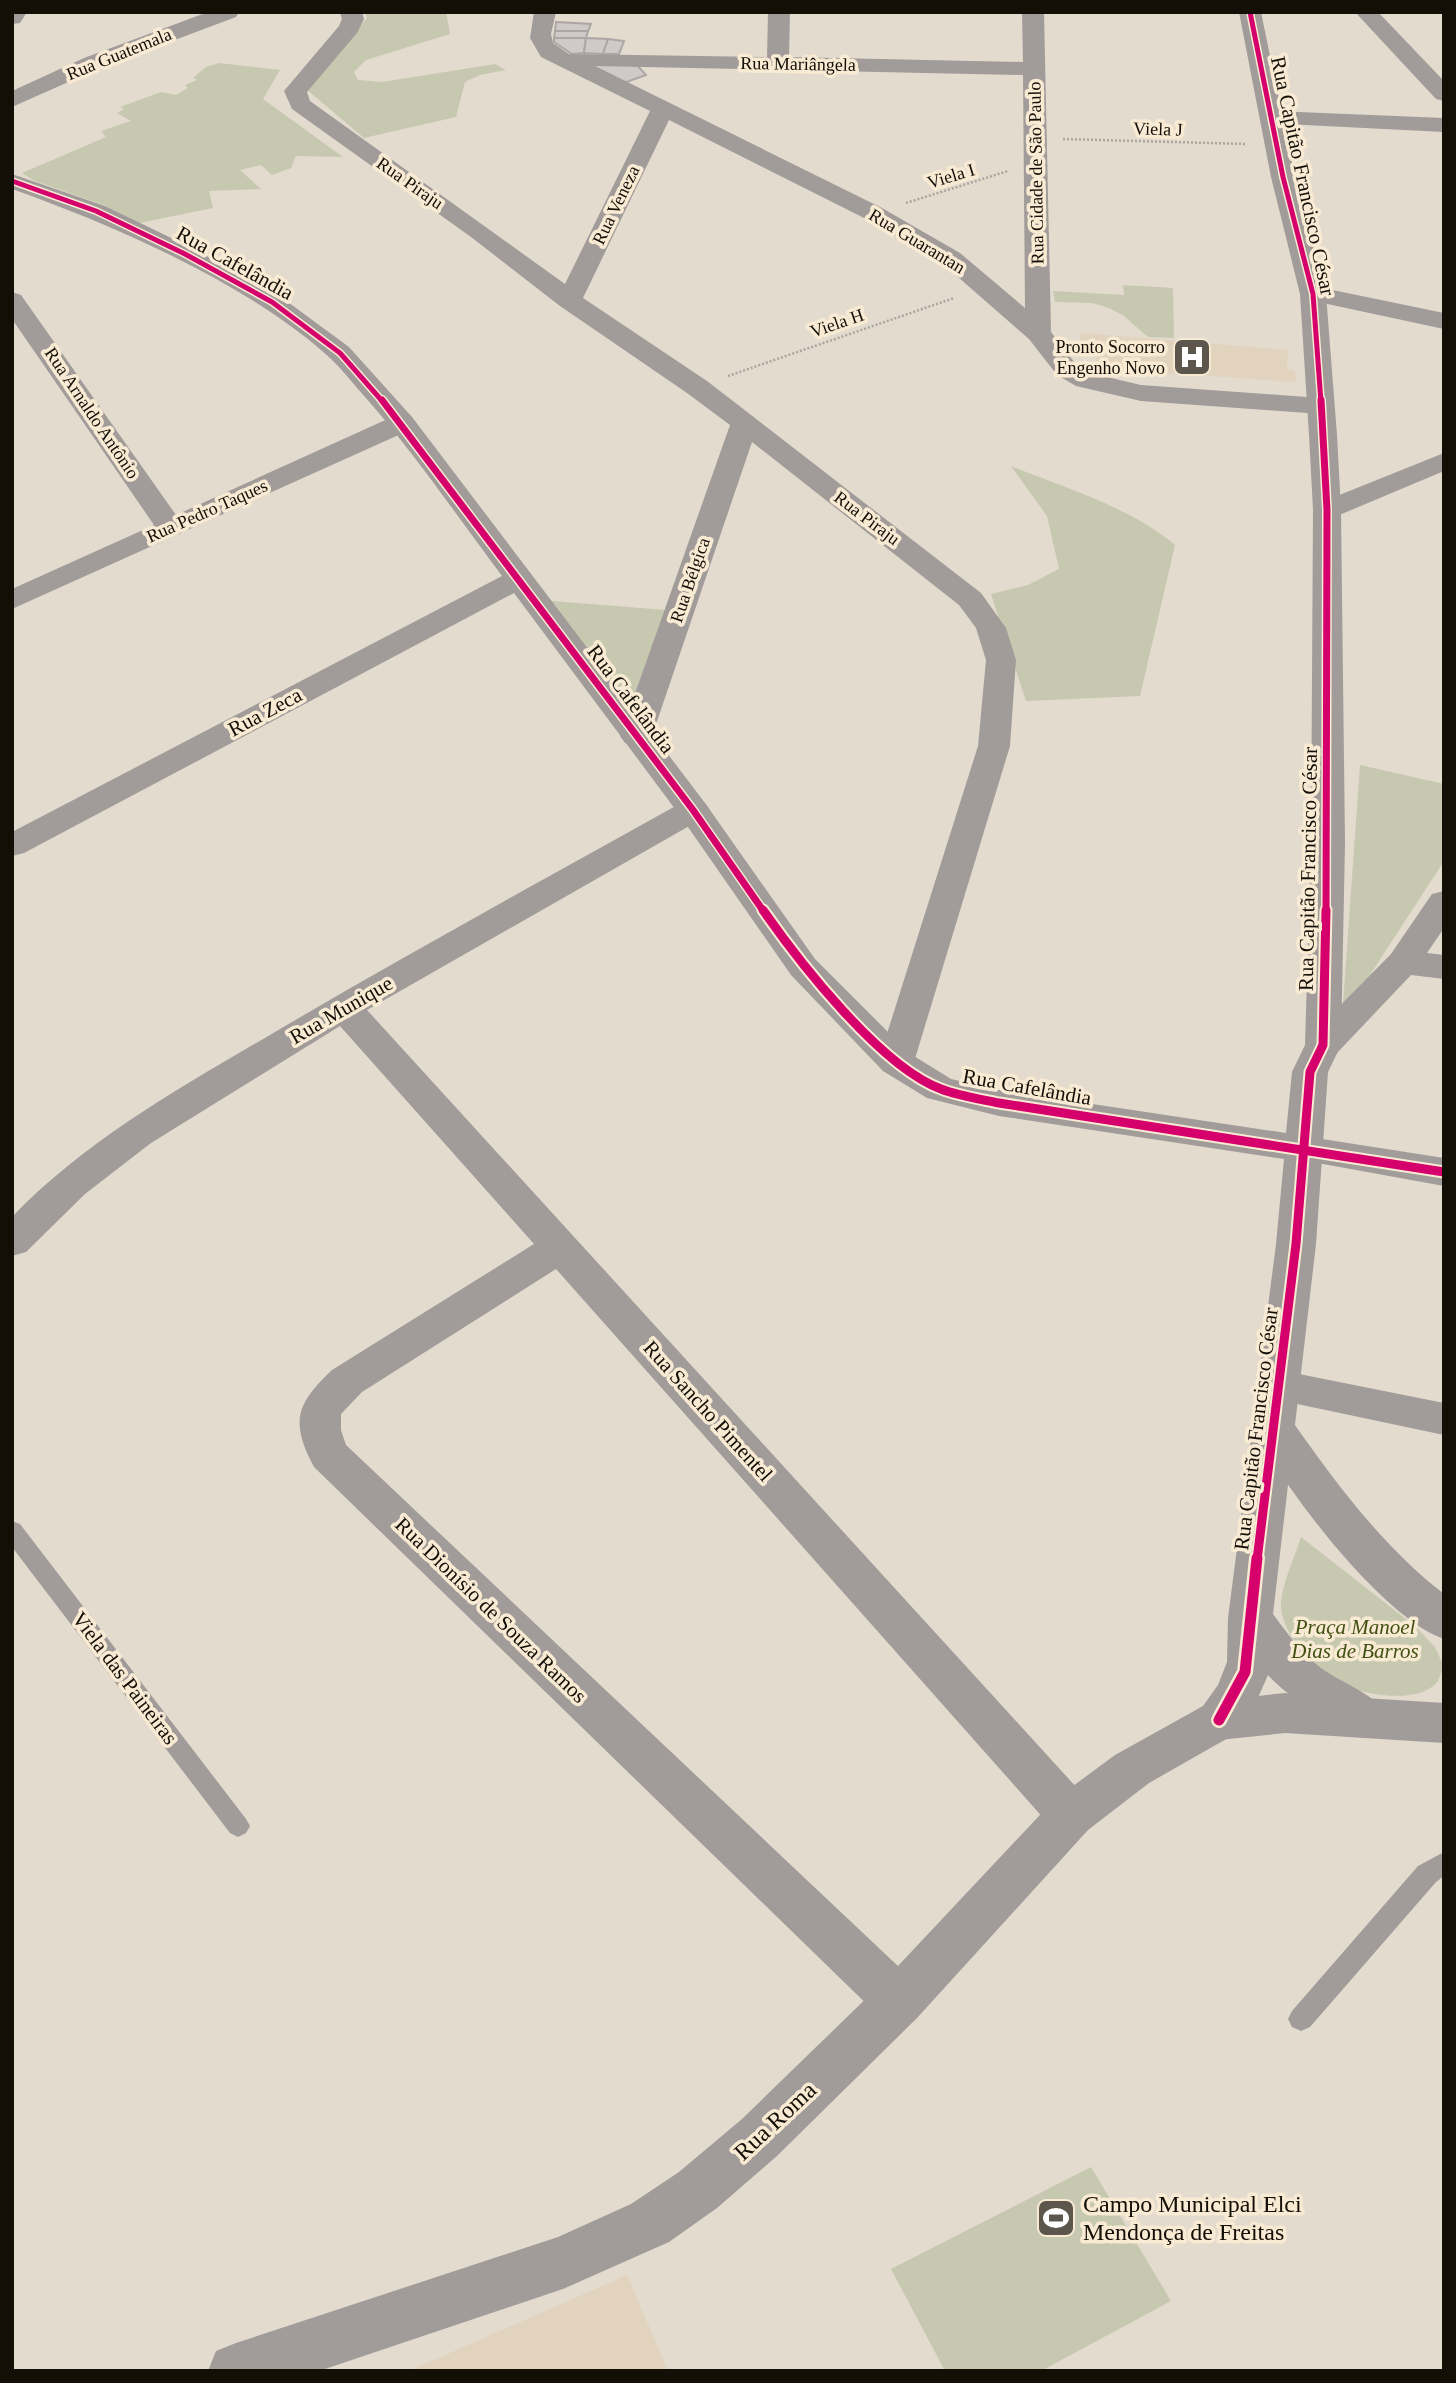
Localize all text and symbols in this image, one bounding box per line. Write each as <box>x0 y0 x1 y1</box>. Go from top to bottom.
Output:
street label: Rua Guatemala <box>64 24 174 84</box>
street label: Rua Mariângela <box>740 53 856 75</box>
street label: Rua Capitão Francisco César <box>1266 54 1340 298</box>
street label: Rua Cidade de São Paulo <box>1024 81 1048 265</box>
street label: Viela J <box>1133 118 1183 140</box>
street label: Rua Piraju <box>373 153 447 213</box>
street label: Viela I <box>925 159 977 193</box>
street label: Rua Veneza <box>588 162 644 248</box>
street label: Rua Guarantan <box>865 204 969 278</box>
street label: Rua Cafelândia <box>172 221 298 305</box>
street label: Viela H <box>808 305 866 341</box>
hospital icon: Pronto Socorro Engenho Novo <box>1171 336 1213 378</box>
place label: Pronto Socorro Engenho Novo <box>1056 337 1165 378</box>
street label: Rua Arnaldo Antônio <box>41 344 143 482</box>
street label: Rua Pedro Taques <box>143 475 271 547</box>
street label: Rua Piraju <box>830 487 904 549</box>
street label: Rua Bélgica <box>666 535 714 625</box>
street label: Rua Cafelândia <box>582 640 680 759</box>
street label: Rua Zeca <box>224 682 306 741</box>
street label: Rua Capitão Francisco César <box>1294 747 1322 991</box>
street label: Rua Munique <box>285 971 397 1049</box>
street label: Rua Cafelândia <box>961 1064 1094 1110</box>
street label: Rua Capitão Francisco César <box>1229 1306 1283 1552</box>
street label: Rua Sancho Pimentel <box>639 1336 778 1486</box>
street label: Rua Dionísio de Souza Ramos <box>390 1512 592 1708</box>
street label: Viela das Paineiras <box>67 1607 183 1749</box>
park label: Praça Manoel Dias de Barros <box>1290 1615 1419 1663</box>
street label: Rua Roma <box>729 2076 821 2165</box>
place label: Campo Municipal Elci Mendonça de Freitas <box>1083 2191 1302 2245</box>
sports icon: Campo Municipal Elci Mendonça de Freitas <box>1035 2197 1077 2239</box>

